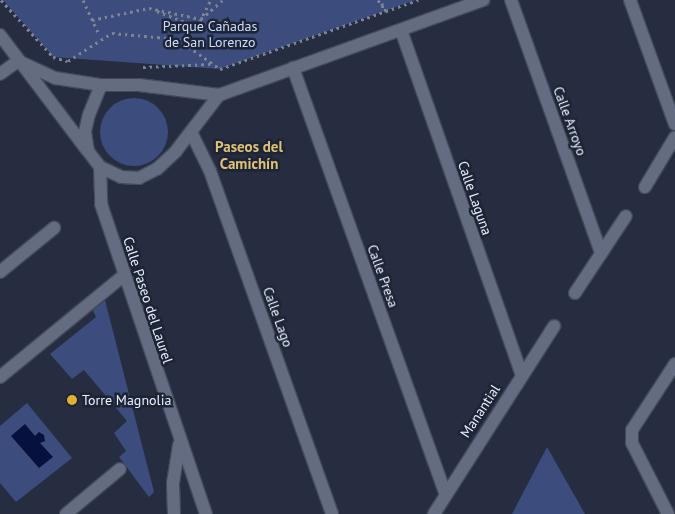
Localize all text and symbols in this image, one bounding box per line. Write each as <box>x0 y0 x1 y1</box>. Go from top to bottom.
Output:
park label: Parque Cañadas de San Lorenzo <box>163 18 257 50</box>
street label: Calle Arroyo <box>550 84 590 158</box>
district label: Paseos del Camichín <box>215 137 283 172</box>
street label: Calle Laguna <box>454 159 496 237</box>
street label: Calle Paseo del Laurel <box>120 235 176 365</box>
street label: Calle Presa <box>364 242 402 310</box>
street label: Calle Lago <box>259 285 297 349</box>
street label: Manantial <box>457 381 503 441</box>
place label: Torre Magnolia <box>82 392 171 408</box>
marker: Torre Magnolia <box>66 394 78 406</box>

